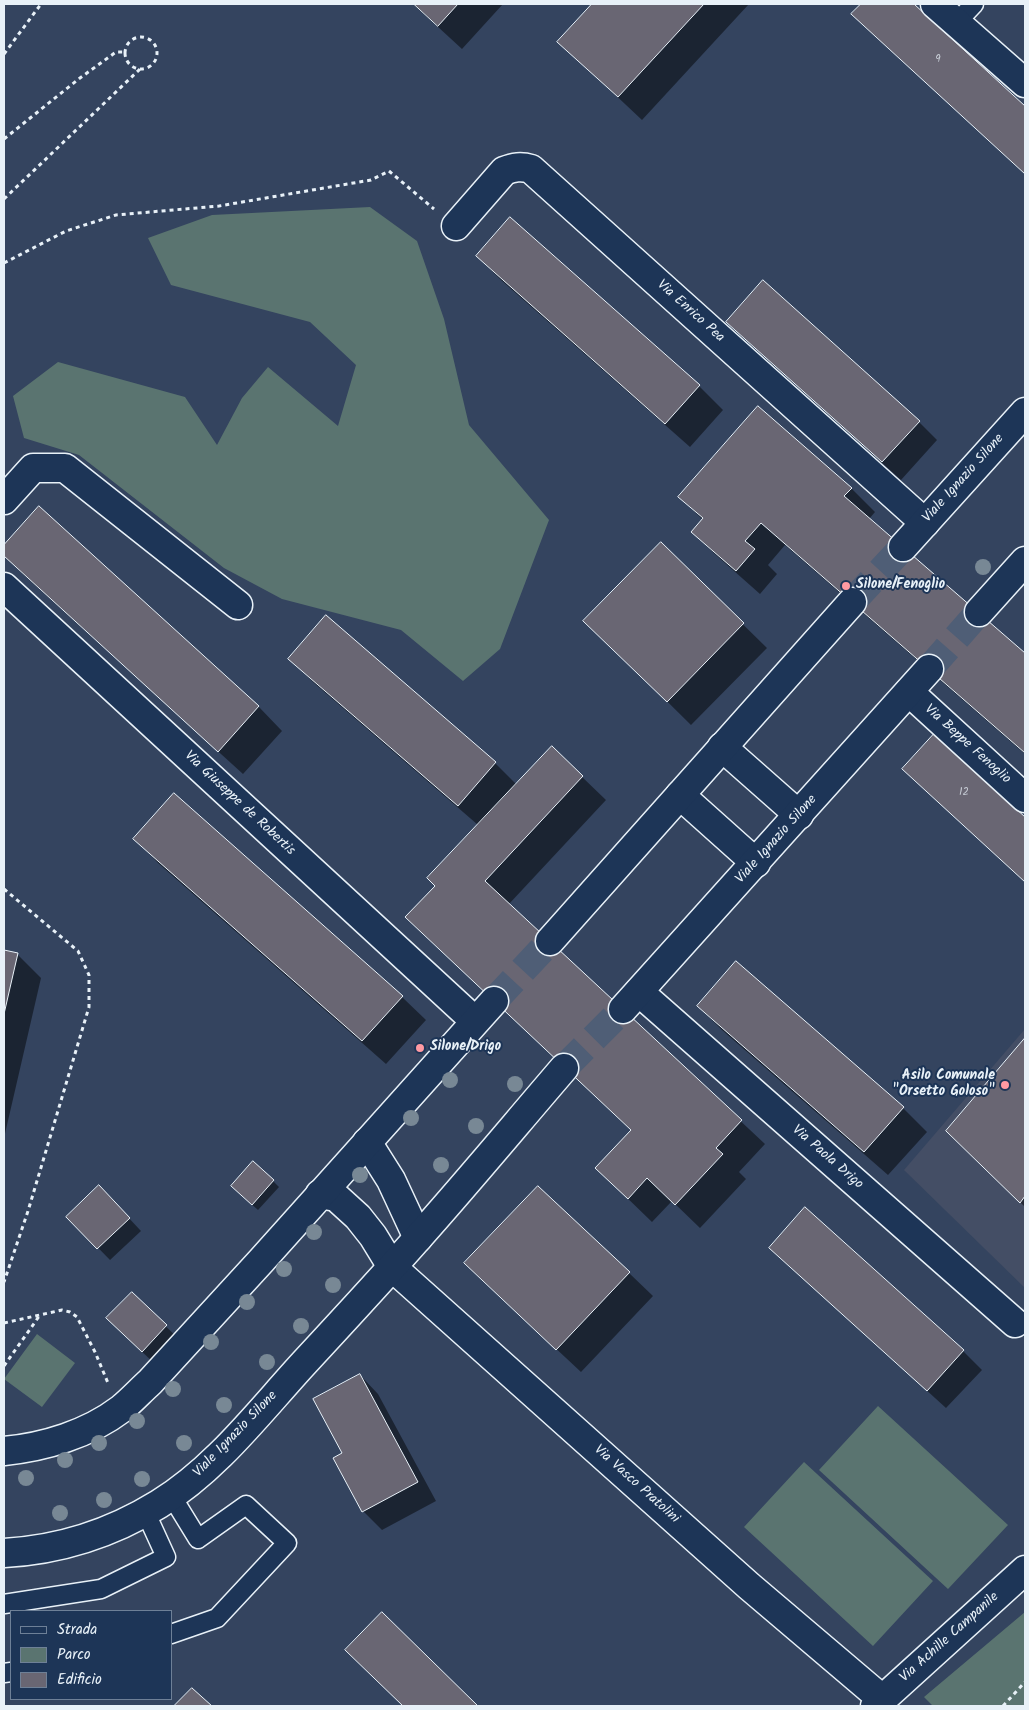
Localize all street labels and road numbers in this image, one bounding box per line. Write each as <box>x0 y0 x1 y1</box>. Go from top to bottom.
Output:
street label: Via Enrico Pea <box>653 277 727 347</box>
street label: Viale Ignazio Silone <box>920 431 1008 527</box>
street label: Via Beppe Fenoglio <box>920 702 1014 788</box>
street label: Via Giuseppe de Robertis <box>180 748 298 860</box>
street label: Viale Ignazio Silone <box>733 792 821 888</box>
street label: Via Paola Drigo <box>788 1122 866 1194</box>
street label: Viale Ignazio Silone <box>191 1388 281 1482</box>
street label: Via Vasco Pratolini <box>590 1442 682 1528</box>
street label: Via Achille Campanile <box>897 1589 1003 1687</box>

